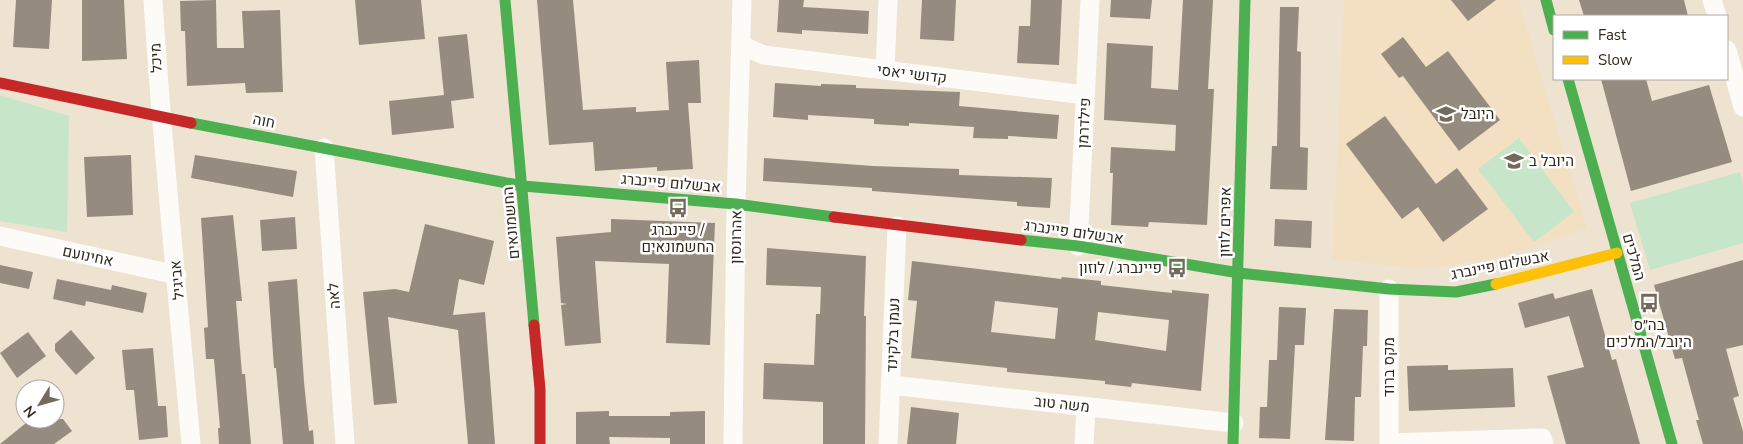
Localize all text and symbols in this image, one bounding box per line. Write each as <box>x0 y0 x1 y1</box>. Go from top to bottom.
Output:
legend <box>1553 15 1728 80</box>
text: Fast <box>1598 25 1627 45</box>
street label: מיכל <box>145 43 167 73</box>
text: Slow <box>1598 50 1633 70</box>
street label: קדושי יאסי <box>876 60 948 88</box>
street label: פילדרמן <box>1073 97 1095 149</box>
school or university icon: היובל <box>1435 103 1457 125</box>
place label: היובל <box>1461 104 1494 124</box>
street label: חוה <box>251 109 277 133</box>
school or university icon: היובל ב <box>1503 150 1525 172</box>
place label: היובל ב <box>1529 151 1574 171</box>
street label: אבשלום פיינברג <box>620 169 722 197</box>
street label: החשמונאים <box>498 186 524 260</box>
street label: אפרים לוזון <box>1214 187 1236 257</box>
bus stop icon: פיינברג / החשמונאים <box>667 197 689 219</box>
street label: אהרונסון <box>726 210 746 264</box>
street label: אבשלום פיינברג <box>1023 215 1125 249</box>
place label: פיינברג / החשמונאים <box>642 220 714 257</box>
street label: המלכים <box>1618 231 1650 283</box>
street label: אחינועם <box>61 241 115 271</box>
street label: אבשלום פיינברג <box>1449 246 1551 284</box>
bus stop icon: פיינברג / לוזון <box>1166 257 1188 279</box>
place label: פיינברג / לוזון <box>1079 258 1162 278</box>
street label: אביגיל <box>165 259 189 301</box>
street label: לאה <box>323 282 345 310</box>
bus stop icon: בה״ס היובל/המלכים <box>1638 292 1660 314</box>
street label: נעמן בלקינד <box>882 297 904 373</box>
place label: בה״ס היובל/המלכים <box>1606 315 1692 352</box>
street label: מקס ברוד <box>1379 337 1399 397</box>
north arrow <box>15 379 65 429</box>
street label: משה טוב <box>1033 391 1091 417</box>
text: N <box>19 402 41 421</box>

